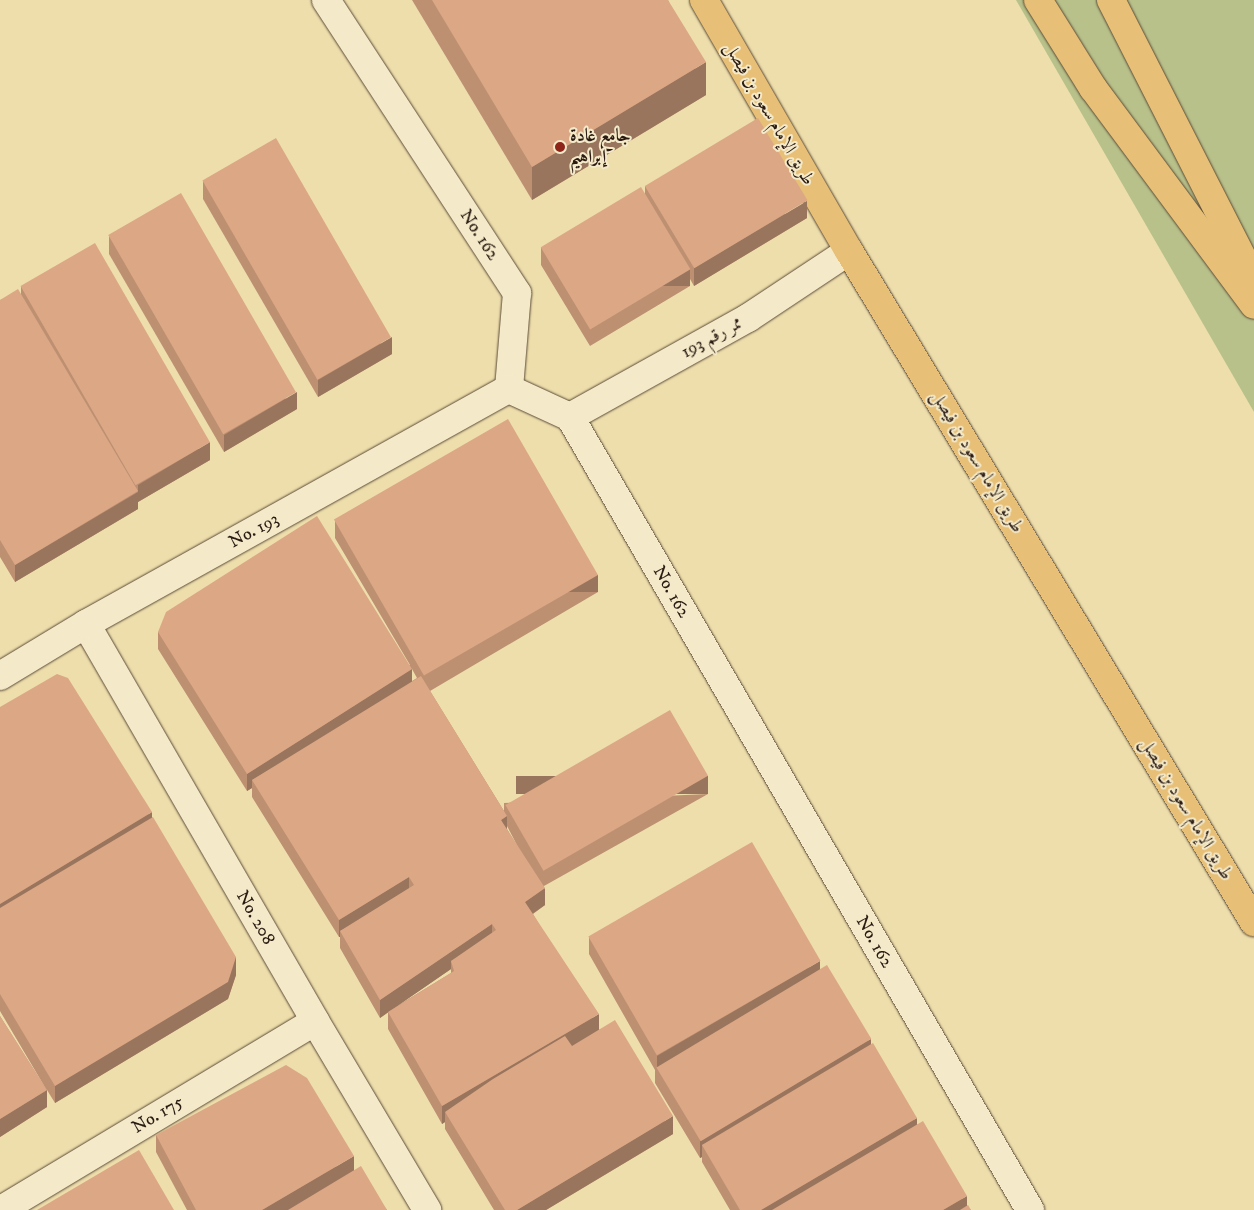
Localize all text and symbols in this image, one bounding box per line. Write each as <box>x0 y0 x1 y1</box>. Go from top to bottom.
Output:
street label: طريق الإمام سعود بن فيصل <box>719 38 819 190</box>
place label: جامع غادة إبراهيم <box>570 126 631 168</box>
marker: جامع غادة إبراهيم <box>554 141 566 153</box>
street label: No. 162 <box>455 206 503 264</box>
street label: ممر رقم 193 <box>678 313 746 363</box>
street label: طريق الإمام سعود بن فيصل <box>926 387 1028 537</box>
street label: No. 193 <box>225 509 283 553</box>
street label: No. 162 <box>648 562 694 622</box>
street label: طريق الإمام سعود بن فيصل <box>1135 734 1237 884</box>
street label: No. 208 <box>231 887 279 949</box>
street label: No. 162 <box>851 912 897 972</box>
street label: No. 175 <box>128 1091 188 1139</box>

